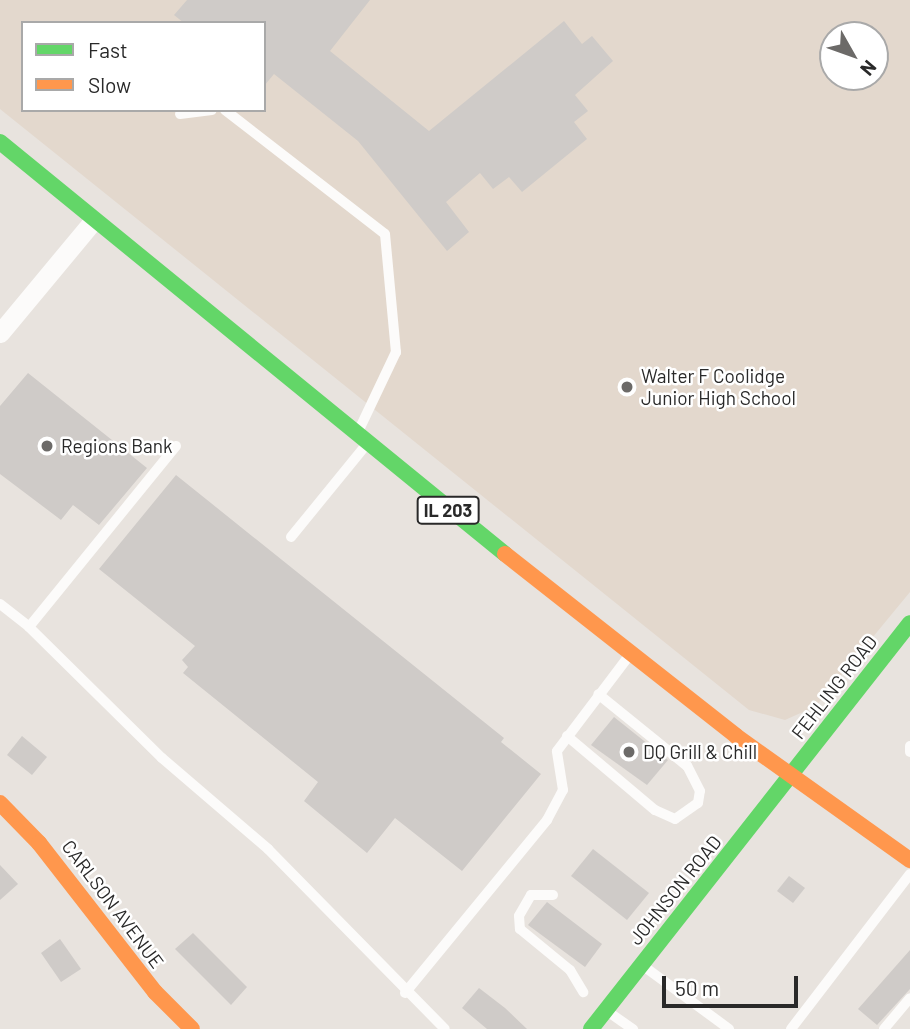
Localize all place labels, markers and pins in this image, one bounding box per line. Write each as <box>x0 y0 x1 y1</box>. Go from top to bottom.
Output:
place label: Walter F Coolidge Junior High School <box>641 365 796 409</box>
marker: Walter F Coolidge Junior High School <box>619 379 635 395</box>
place label: Regions Bank <box>61 435 172 457</box>
marker: Regions Bank <box>39 438 55 454</box>
place label: DQ Grill & Chill <box>643 741 757 763</box>
marker: DQ Grill & Chill <box>621 744 637 760</box>

